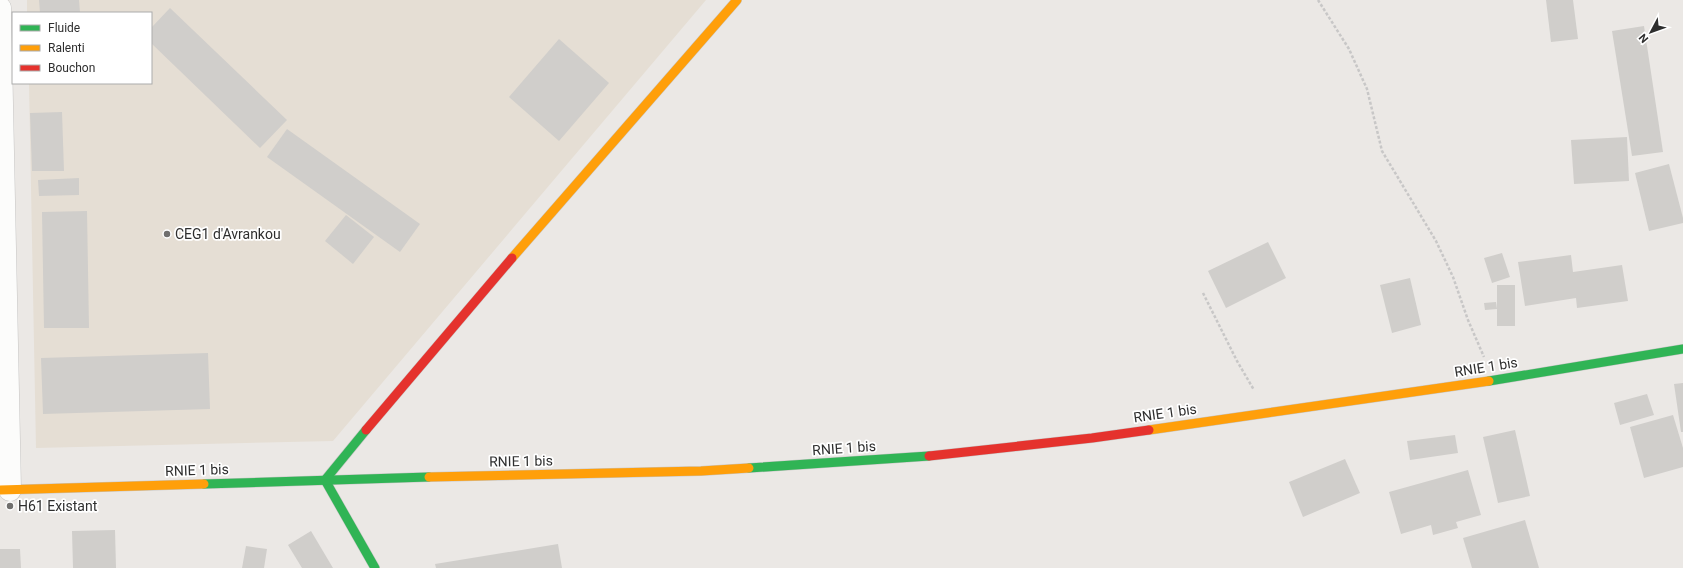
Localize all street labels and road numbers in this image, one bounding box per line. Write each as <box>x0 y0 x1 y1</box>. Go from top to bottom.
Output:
street label: RNIE 1 bis <box>1453 354 1519 380</box>
street label: RNIE 1 bis <box>1132 401 1198 425</box>
street label: RNIE 1 bis <box>812 438 876 458</box>
street label: RNIE 1 bis <box>489 452 553 470</box>
street label: RNIE 1 bis <box>165 461 229 479</box>

